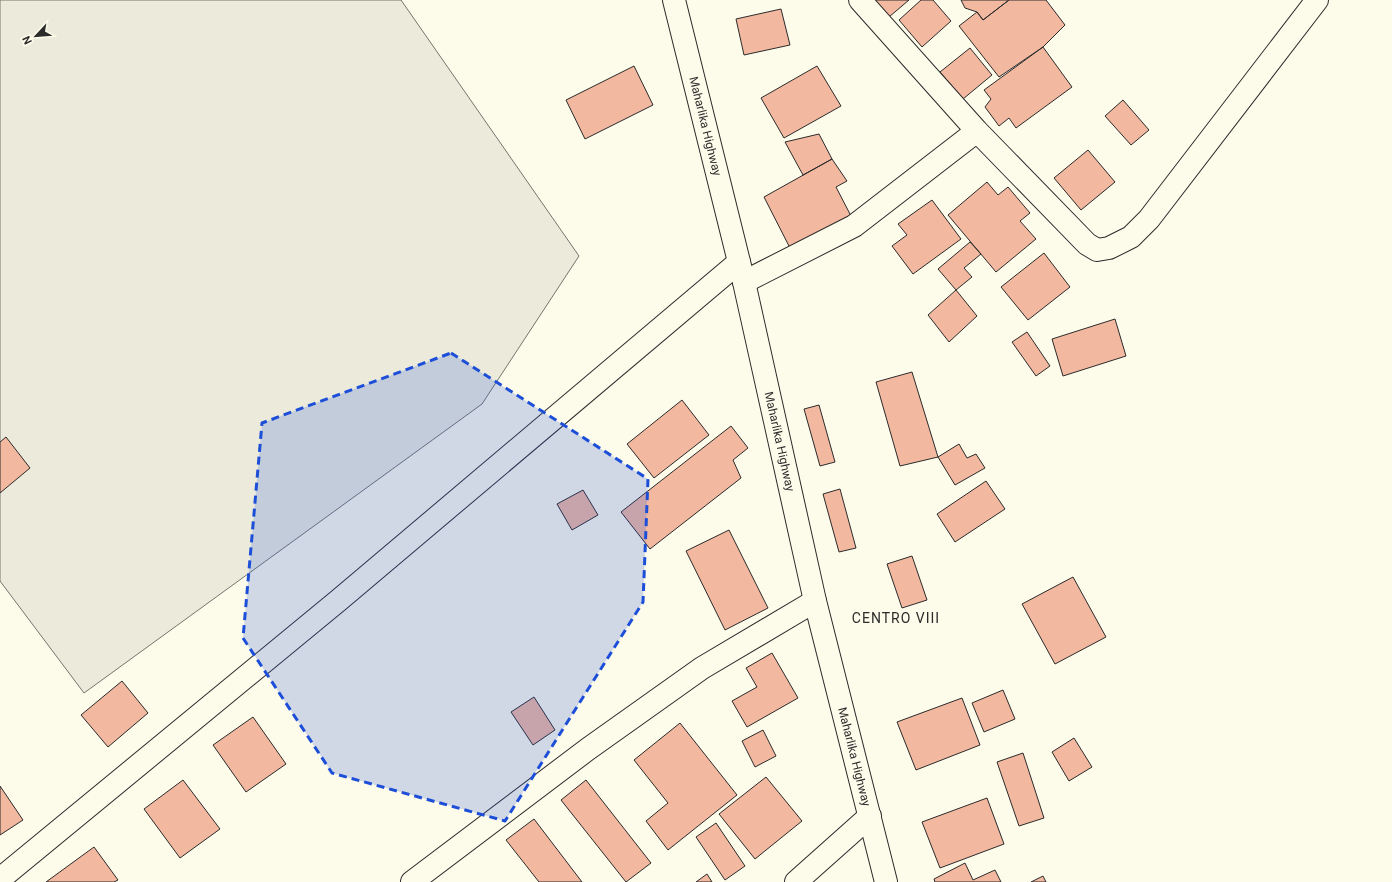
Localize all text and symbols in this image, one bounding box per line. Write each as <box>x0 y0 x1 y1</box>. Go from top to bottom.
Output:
north arrow <box>16 16 56 56</box>
text: N <box>20 34 35 47</box>
street label: Maharlika Highway <box>686 75 724 178</box>
street label: Maharlika Highway <box>762 390 797 493</box>
district label: CENTRO VIII <box>852 610 940 626</box>
street label: Maharlika Highway <box>835 706 874 808</box>

